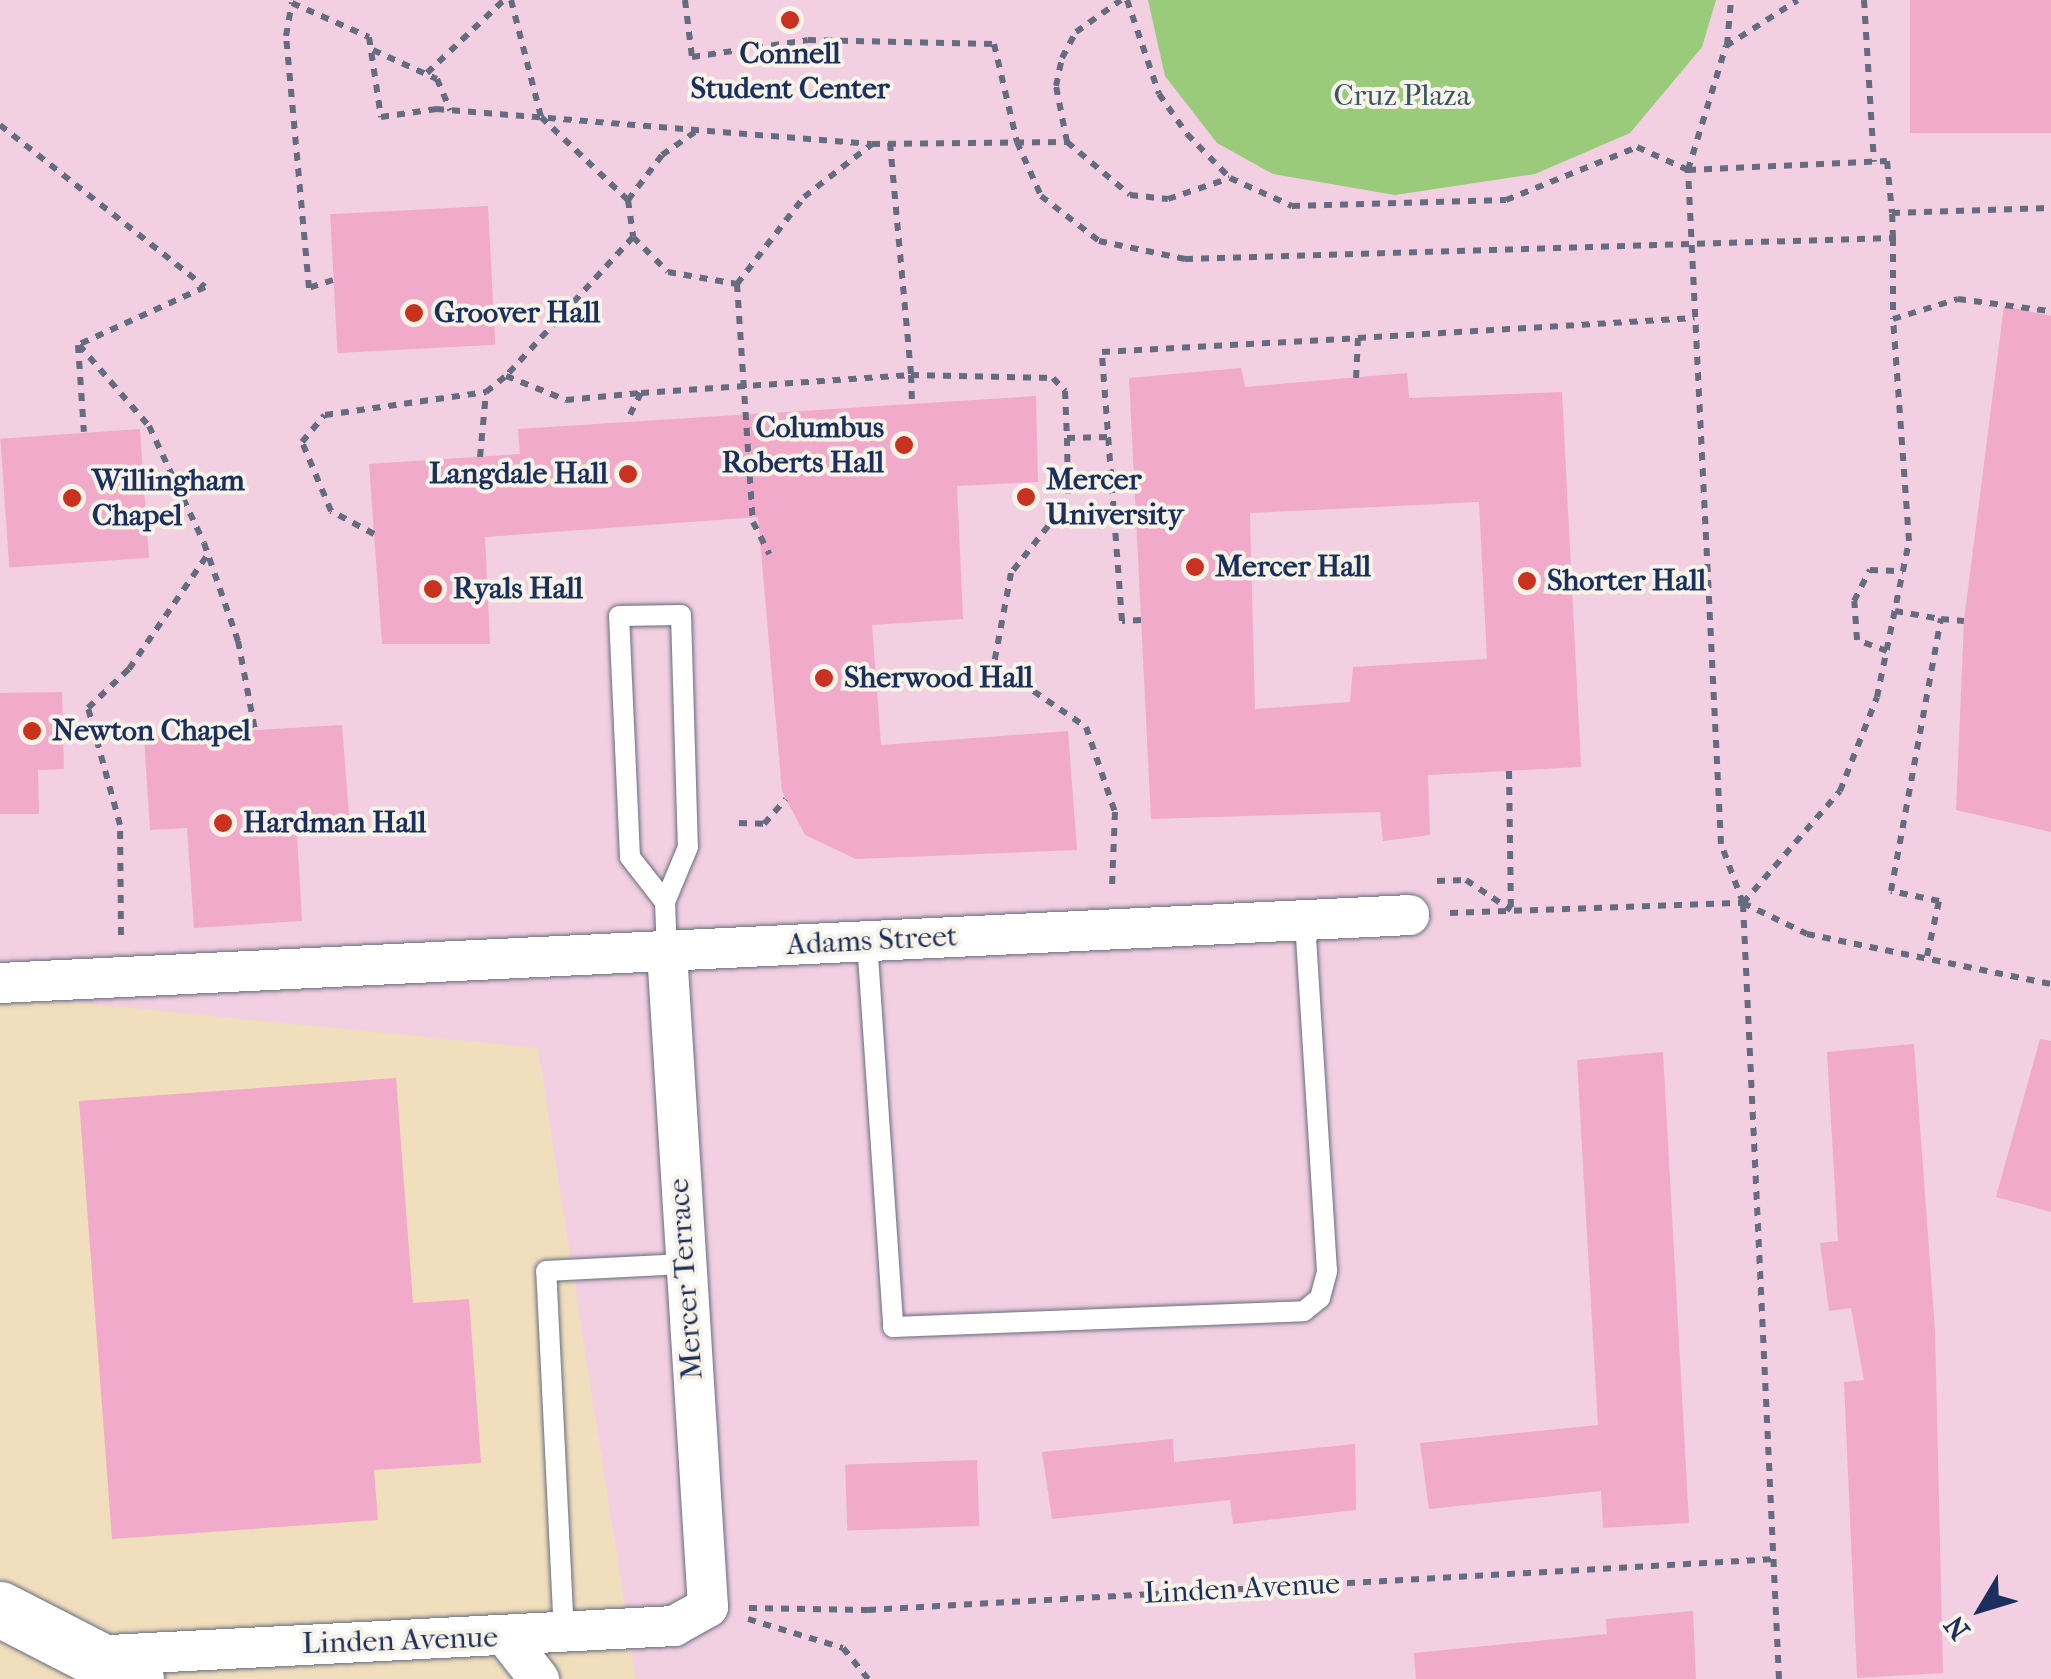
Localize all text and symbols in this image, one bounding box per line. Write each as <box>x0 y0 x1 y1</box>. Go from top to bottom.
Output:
marker: Connell Student Center <box>779 9 801 31</box>
place label: Connell Student Center <box>690 36 890 106</box>
park label: Cruz Plaza <box>1333 78 1471 114</box>
place label: Groover Hall <box>434 295 600 331</box>
marker: Groover Hall <box>403 302 425 324</box>
place label: Columbus Roberts Hall <box>722 410 884 480</box>
marker: Columbus Roberts Hall <box>893 434 915 456</box>
place label: Langdale Hall <box>429 456 608 492</box>
place label: Mercer University <box>1046 462 1184 532</box>
place label: Willingham Chapel <box>92 463 245 534</box>
marker: Langdale Hall <box>617 463 639 485</box>
marker: Mercer University <box>1015 486 1037 508</box>
marker: Willingham Chapel <box>61 487 83 509</box>
place label: Mercer Hall <box>1215 549 1371 585</box>
marker: Mercer Hall <box>1184 556 1206 578</box>
place label: Shorter Hall <box>1547 563 1706 599</box>
marker: Shorter Hall <box>1516 570 1538 592</box>
place label: Ryals Hall <box>453 571 583 607</box>
marker: Ryals Hall <box>422 578 444 600</box>
place label: Sherwood Hall <box>844 660 1033 696</box>
marker: Sherwood Hall <box>813 667 835 689</box>
place label: Newton Chapel <box>52 713 251 749</box>
marker: Newton Chapel <box>21 720 43 742</box>
place label: Hardman Hall <box>243 805 426 841</box>
marker: Hardman Hall <box>212 812 234 834</box>
street label: Adams Street <box>786 919 958 963</box>
street label: Mercer Terrace <box>661 1177 711 1381</box>
north arrow <box>1931 1559 2031 1659</box>
street label: Linden Avenue <box>1143 1566 1341 1612</box>
text: N <box>1937 1609 1977 1646</box>
street label: Linden Avenue <box>301 1620 499 1662</box>

